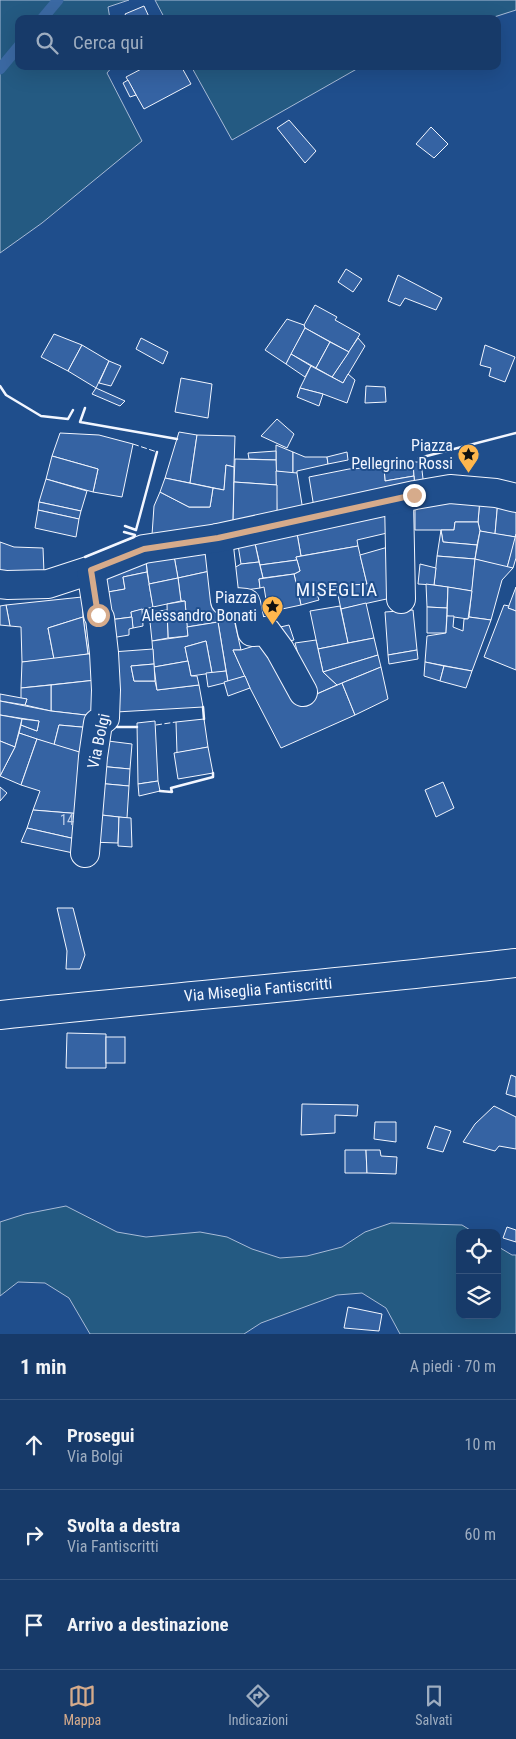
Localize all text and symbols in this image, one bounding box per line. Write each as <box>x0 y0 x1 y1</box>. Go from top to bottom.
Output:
search box <box>15 15 501 70</box>
icon: search <box>33 29 61 57</box>
text: Cerca qui <box>73 31 144 54</box>
place label: Piazza Pellegrino Rossi <box>351 436 453 473</box>
place icon: Piazza Pellegrino Rossi <box>457 442 481 473</box>
route end <box>403 484 426 507</box>
district label: MISEGLIA <box>296 578 378 601</box>
place label: Piazza Alessandro Bonati <box>142 588 257 625</box>
place icon: Piazza Alessandro Bonati <box>261 594 285 625</box>
route start <box>87 604 110 627</box>
street label: Via Bolgi <box>83 712 114 770</box>
house number: 14 <box>60 812 74 828</box>
street label: Via Miseglia Fantiscritti <box>183 974 333 1005</box>
map controls <box>456 1229 501 1319</box>
button: locate <box>456 1229 501 1274</box>
button: layers <box>456 1274 501 1319</box>
text: 1 min <box>20 1355 67 1379</box>
text: A piedi · 70 m <box>410 1357 496 1376</box>
text: Prosegui <box>67 1424 135 1447</box>
icon: ahead <box>20 1431 48 1459</box>
text: 10 m <box>464 1435 496 1454</box>
text: Via Bolgi <box>67 1447 123 1466</box>
text: Svolta a destra <box>67 1514 180 1537</box>
icon: right <box>20 1521 48 1549</box>
text: 60 m <box>464 1525 496 1544</box>
text: Via Fantiscritti <box>67 1537 159 1556</box>
icon: arrive <box>20 1611 48 1639</box>
text: Arrivo a destinazione <box>67 1613 229 1636</box>
tab: Mappa <box>64 1682 101 1728</box>
tab: Indicazioni <box>228 1682 288 1728</box>
tab: Salvati <box>415 1682 452 1728</box>

